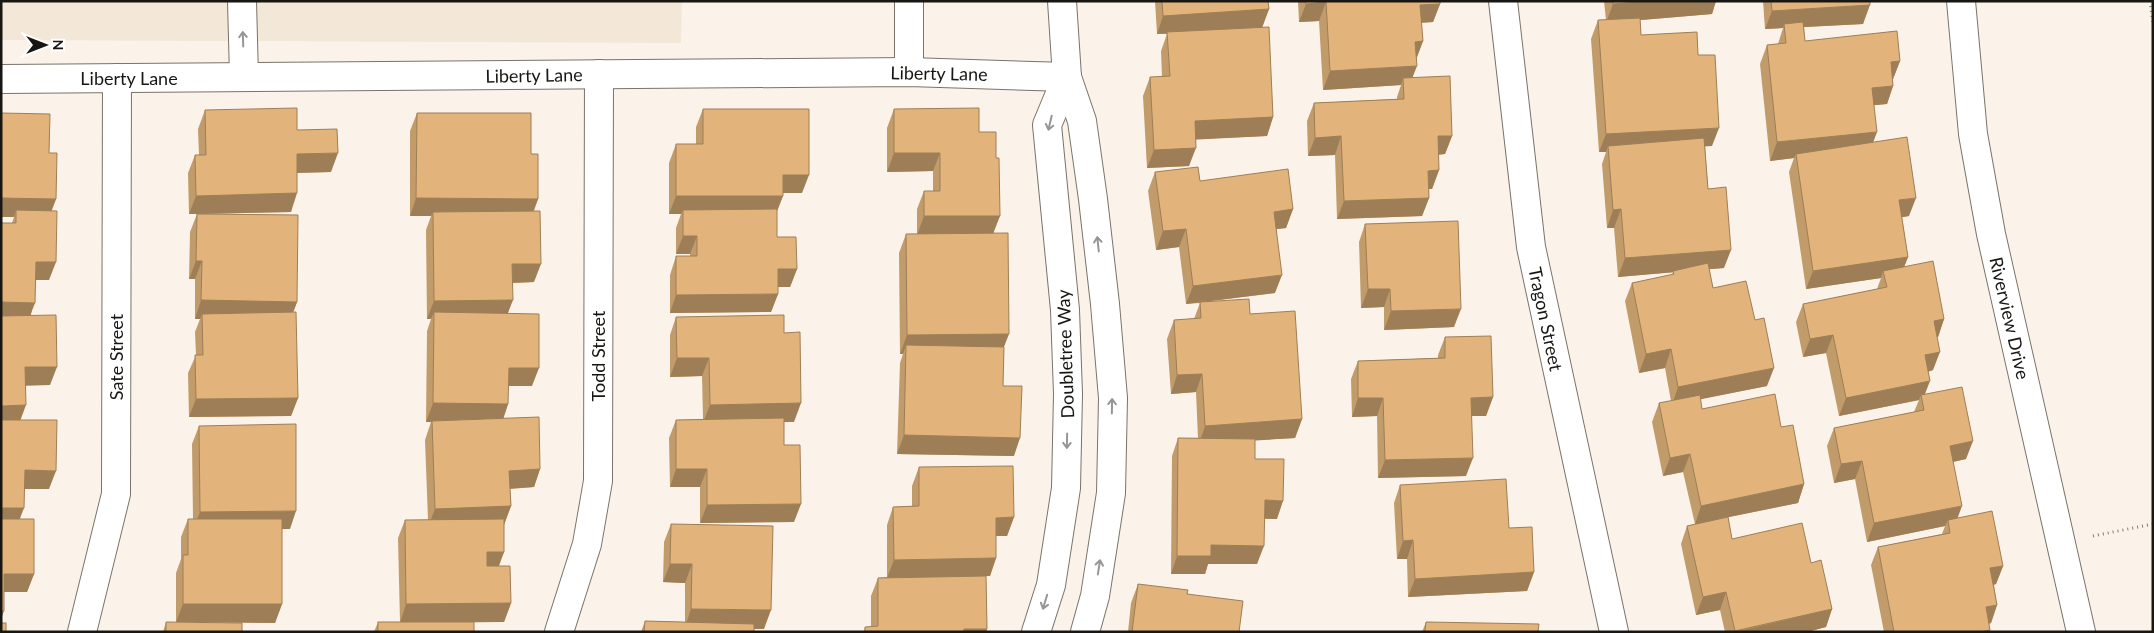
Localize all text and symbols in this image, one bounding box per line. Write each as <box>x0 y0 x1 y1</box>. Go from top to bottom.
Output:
north arrow <box>20 20 70 70</box>
one-way arrow <box>238 32 248 48</box>
text: N <box>50 40 67 50</box>
street label: Liberty Lane <box>890 61 988 85</box>
street label: Liberty Lane <box>485 63 583 87</box>
street label: Liberty Lane <box>80 67 178 89</box>
one-way arrow <box>1045 114 1054 130</box>
one-way arrow <box>1093 236 1103 252</box>
street label: Riverview Drive <box>1985 255 2035 381</box>
street label: Tragon Street <box>1524 265 1568 373</box>
street label: Doubletree Way <box>1052 288 1078 419</box>
street label: Todd Street <box>587 310 609 401</box>
street label: Sate Street <box>105 313 127 400</box>
one-way arrow <box>1108 398 1117 414</box>
one-way arrow <box>1062 432 1072 449</box>
one-way arrow <box>1095 560 1105 576</box>
one-way arrow <box>1040 593 1050 609</box>

